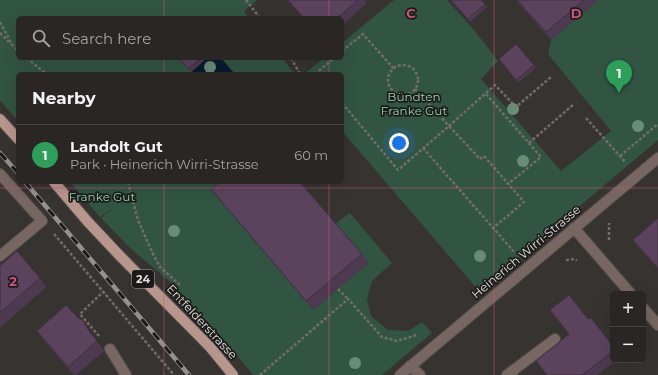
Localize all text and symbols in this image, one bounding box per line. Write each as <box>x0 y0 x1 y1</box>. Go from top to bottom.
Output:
text: C <box>406 5 416 21</box>
text: D <box>571 5 582 21</box>
search box <box>16 16 344 60</box>
icon: search <box>30 27 52 49</box>
text: Search here <box>62 29 151 48</box>
pin: 1 <box>606 60 632 93</box>
text: Nearby <box>32 88 96 108</box>
park label: Bündten Franke Gut <box>381 89 447 118</box>
your location <box>389 133 409 153</box>
text: Landolt Gut <box>70 137 163 156</box>
text: 1 <box>42 147 48 163</box>
text: 60 m <box>294 147 328 163</box>
text: Park · Heinerich Wirri-Strasse <box>70 156 259 172</box>
park label: Franke Gut <box>69 189 135 204</box>
street label: Heinerich Wirri-Strasse <box>468 202 583 302</box>
road number: 24 <box>132 270 154 288</box>
text: 2 <box>9 273 17 289</box>
street label: Entfelderstrasse <box>164 281 241 362</box>
map controls <box>610 291 646 363</box>
button: + <box>610 291 646 327</box>
button: − <box>610 327 646 363</box>

